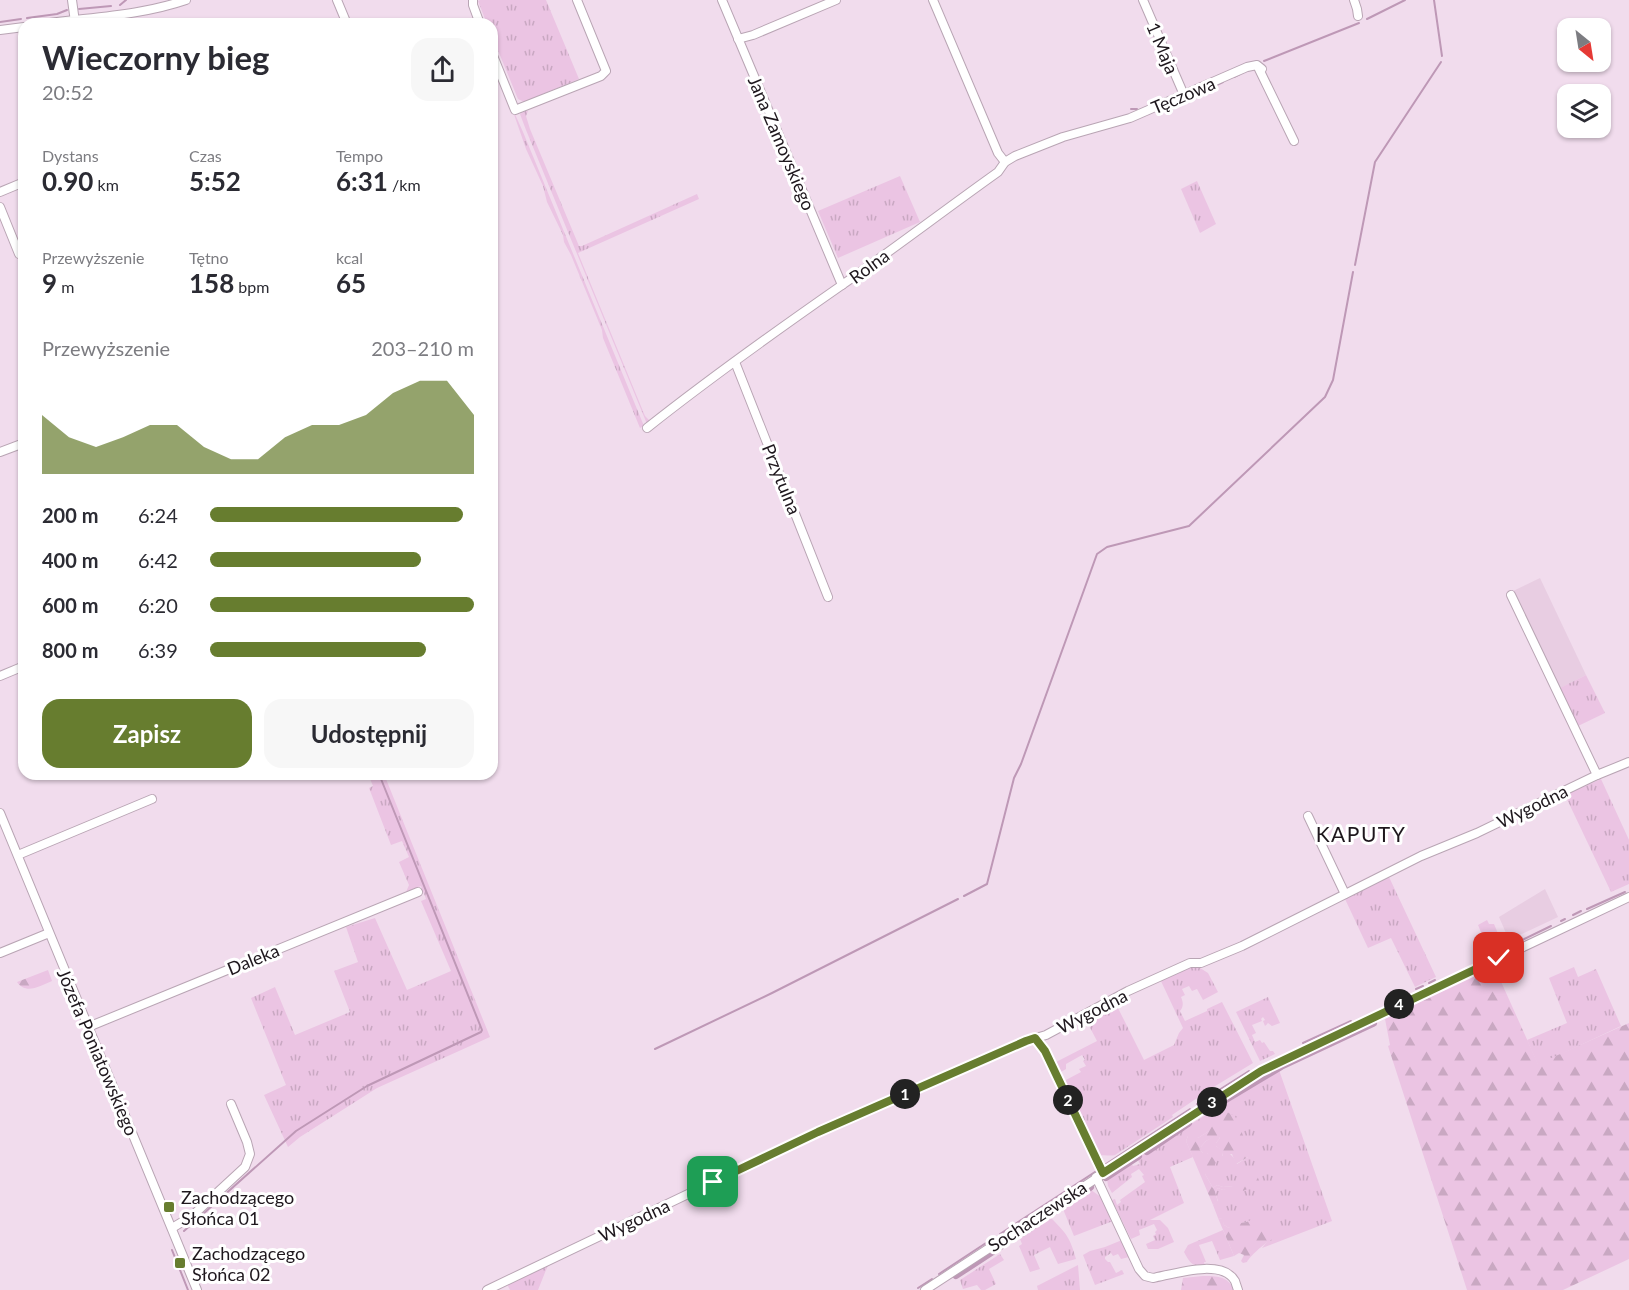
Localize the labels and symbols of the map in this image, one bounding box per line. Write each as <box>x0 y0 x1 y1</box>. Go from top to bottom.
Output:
north arrow <box>1557 18 1611 72</box>
street label: 1 Maja <box>1142 19 1184 77</box>
street label: Tęczowa <box>1148 72 1218 118</box>
street label: Jana Zamoyskiego <box>744 73 820 213</box>
street label: Rolna <box>845 244 893 288</box>
street label: Przytulna <box>758 440 806 518</box>
street label: Wygodna <box>1493 779 1571 833</box>
district label: KAPUTY <box>1316 821 1406 846</box>
pin <box>1473 932 1524 983</box>
street label: Daleka <box>224 939 282 979</box>
street label: Józefa Poniatowskiego <box>53 965 143 1139</box>
street label: Wygodna <box>1053 984 1131 1038</box>
pin: 4 <box>1384 989 1414 1019</box>
pin: 1 <box>890 1079 920 1109</box>
pin: 2 <box>1053 1085 1083 1115</box>
pin: 3 <box>1197 1087 1227 1117</box>
pin <box>687 1156 738 1207</box>
street label: Sochaczewska <box>983 1176 1091 1256</box>
place label: Zachodzącego Słońca 01 <box>181 1186 294 1229</box>
street label: Wygodna <box>595 1194 673 1246</box>
marker: Zachodzącego Słońca 01 <box>162 1200 176 1214</box>
place label: Zachodzącego Słońca 02 <box>192 1242 305 1285</box>
marker: Zachodzącego Słońca 02 <box>173 1256 187 1270</box>

